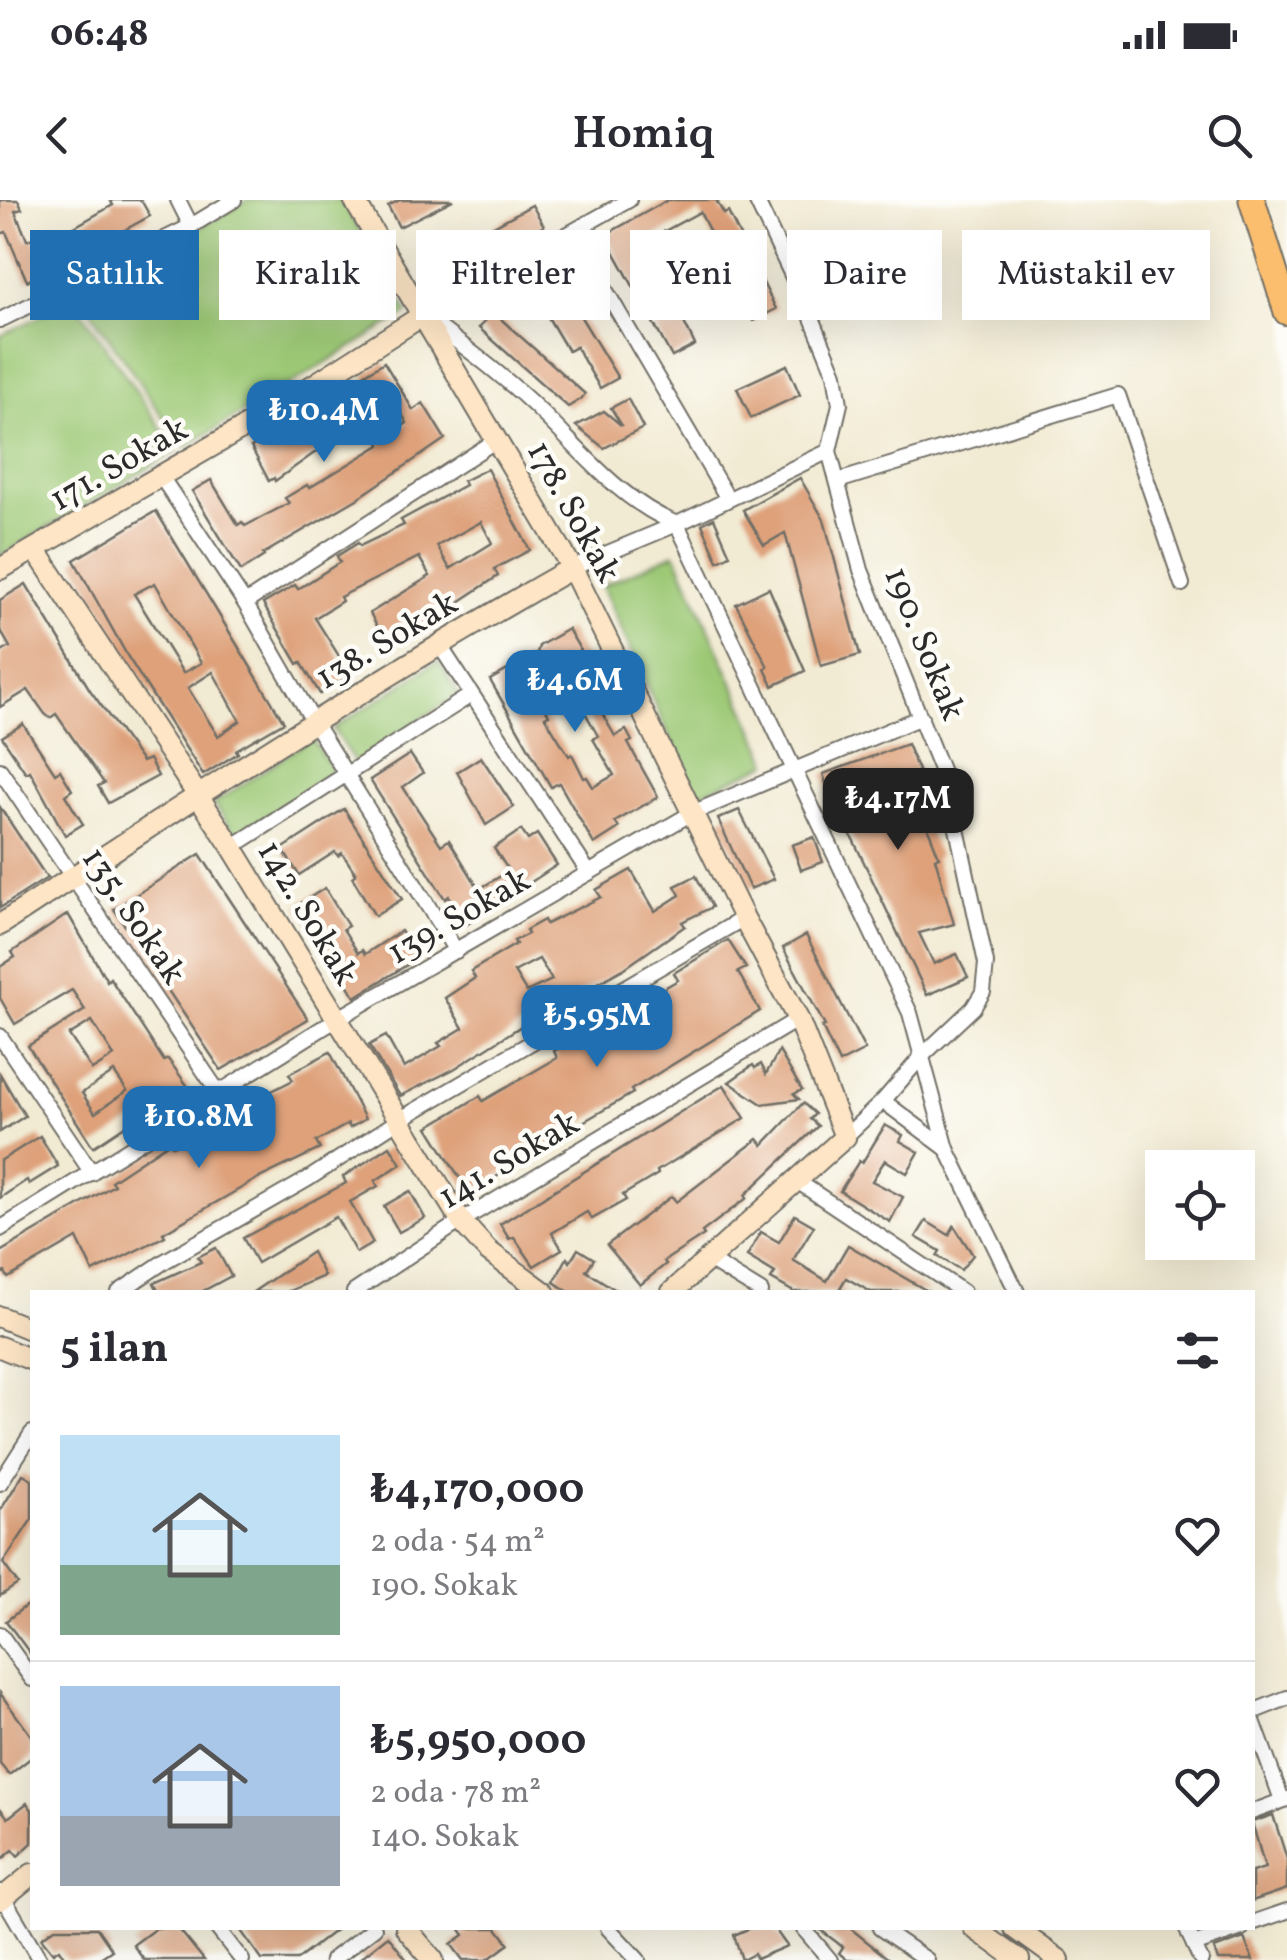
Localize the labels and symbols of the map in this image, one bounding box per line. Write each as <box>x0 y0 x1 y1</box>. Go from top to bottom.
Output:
pin: ₺10.4M <box>243 380 405 465</box>
street label: 171. Sokak <box>41 407 198 525</box>
street label: 178. Sokak <box>514 433 631 592</box>
street label: 190. Sokak <box>871 560 976 728</box>
street label: 138. Sokak <box>308 580 468 703</box>
pin: ₺4.6M <box>505 650 645 735</box>
pin: ₺4.17M <box>817 768 979 853</box>
street label: 142. Sokak <box>244 832 369 995</box>
street label: 135. Sokak <box>69 838 196 995</box>
street label: 139. Sokak <box>379 857 540 978</box>
pin: ₺5.95M <box>516 985 678 1070</box>
pin: ₺10.8M <box>118 1086 280 1171</box>
street label: 141. Sokak <box>430 1101 589 1222</box>

